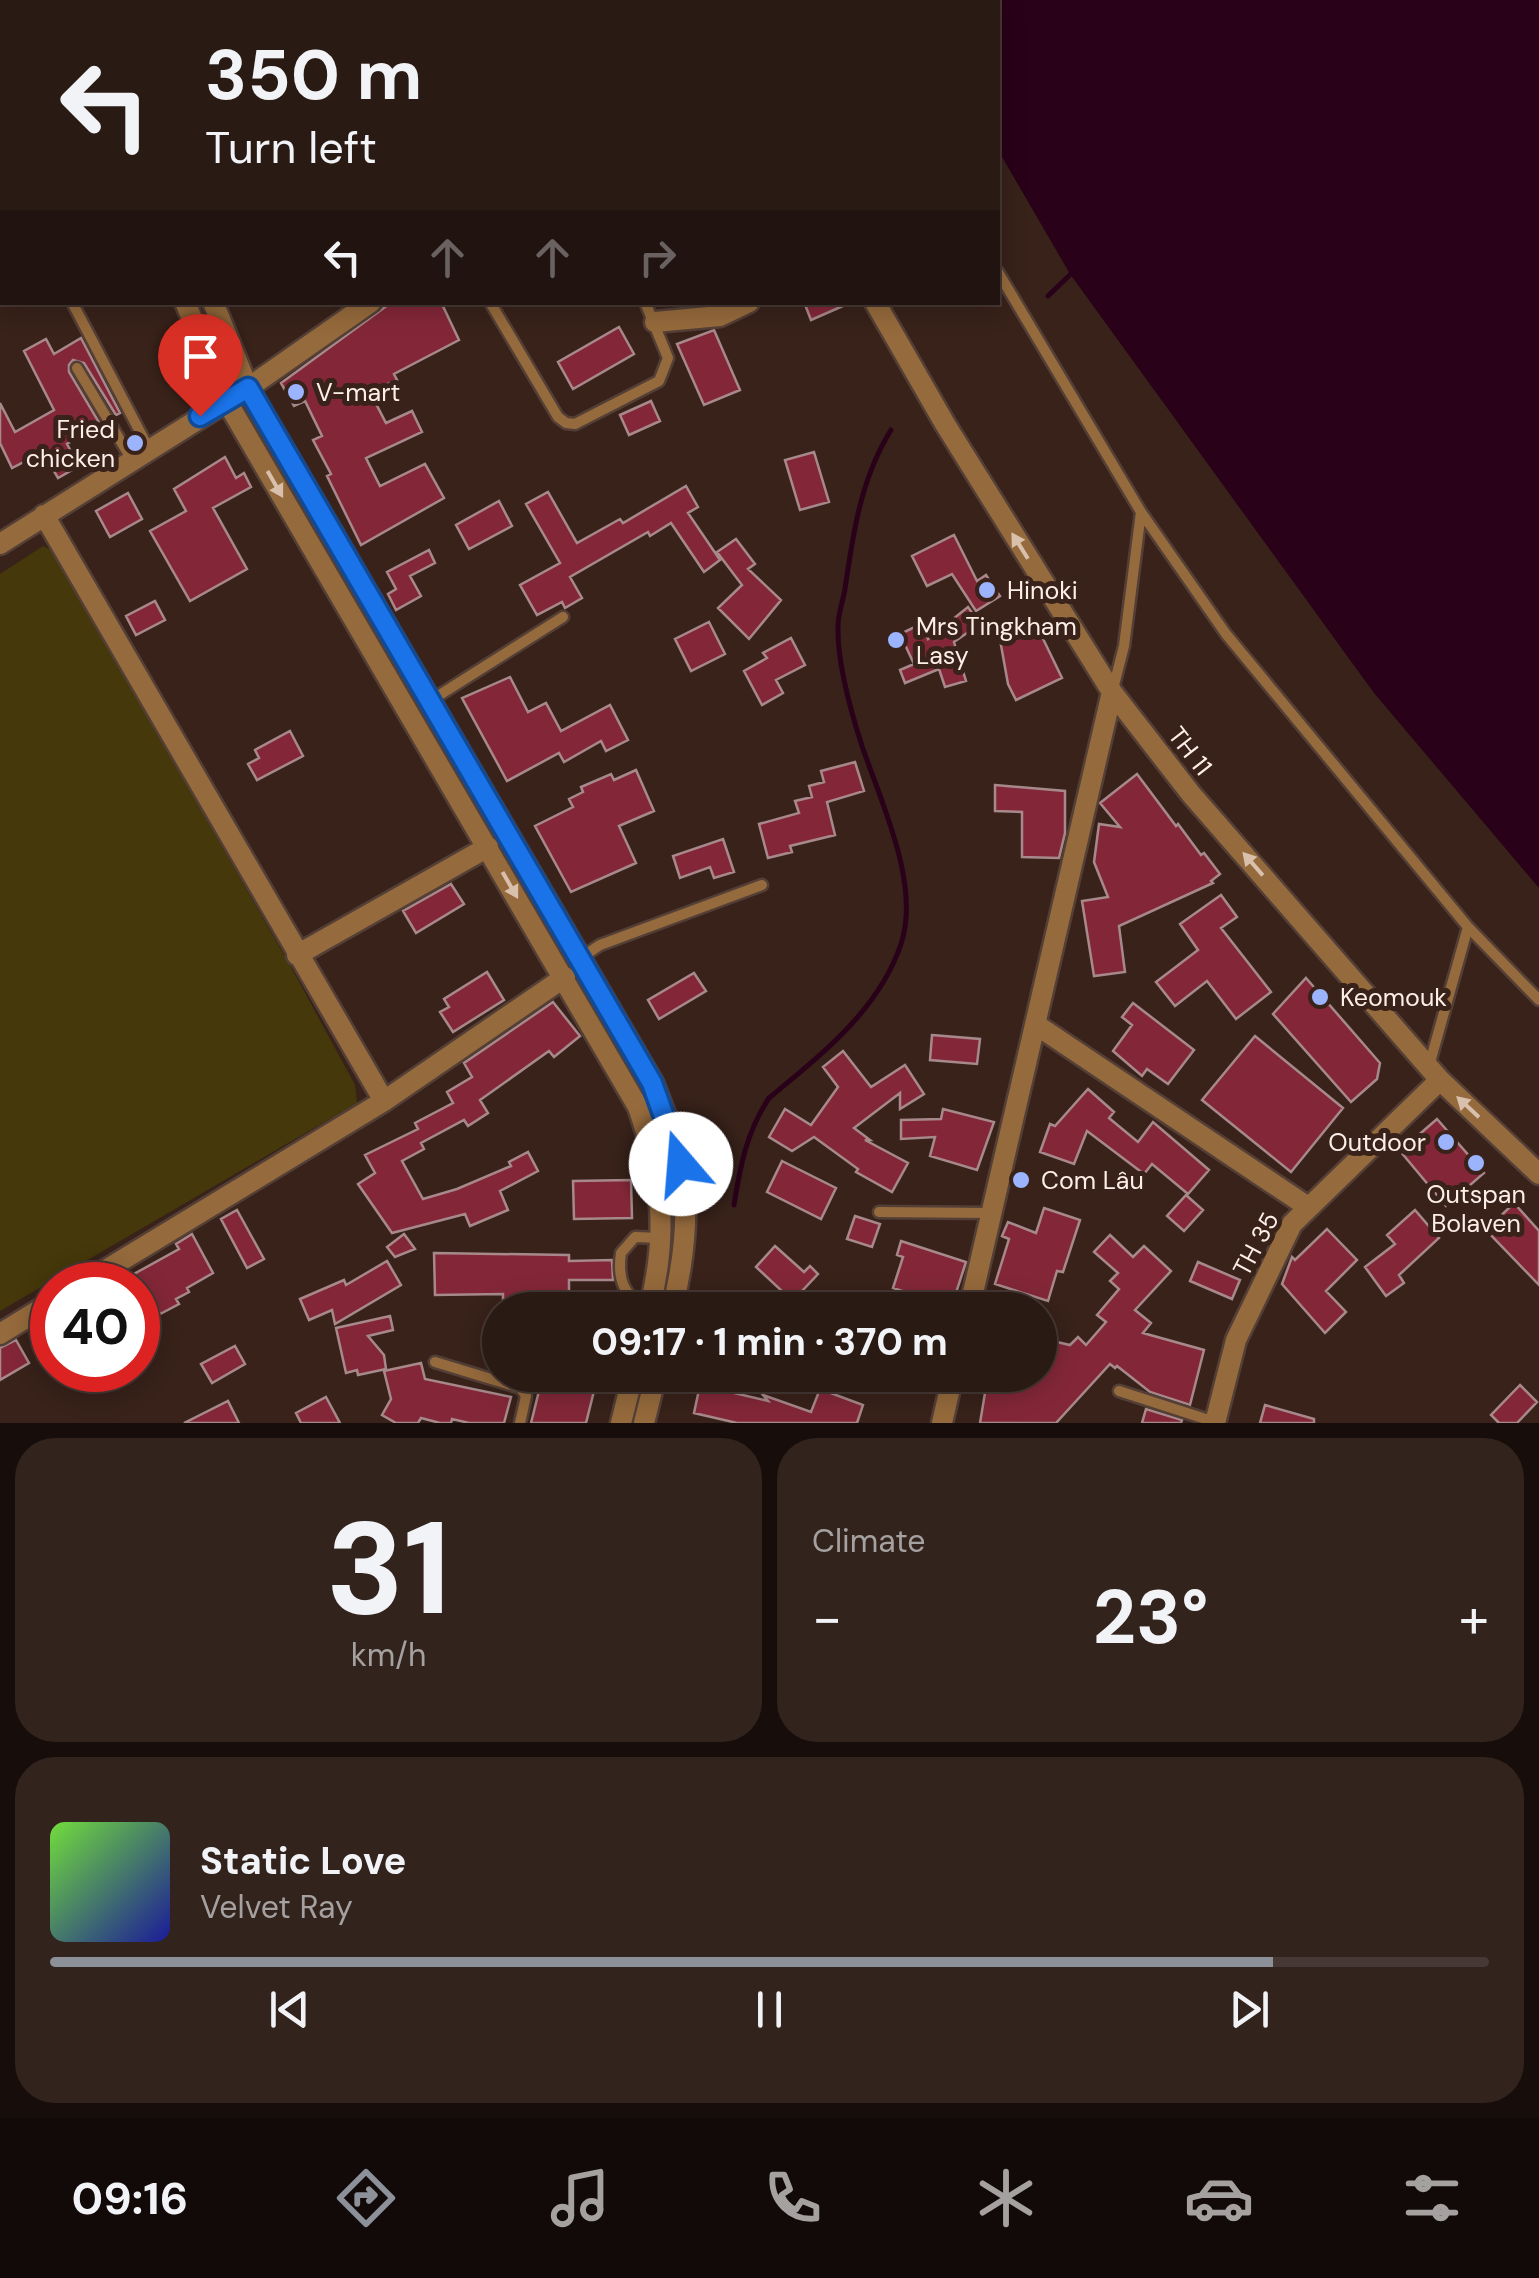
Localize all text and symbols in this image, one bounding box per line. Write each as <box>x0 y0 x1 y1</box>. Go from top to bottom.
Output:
text: 350 m <box>205 30 422 121</box>
icon: left <box>40 40 170 170</box>
text: Turn left <box>205 118 377 177</box>
icon: left <box>315 230 370 285</box>
icon: ahead <box>420 230 475 285</box>
icon: ahead <box>525 230 580 285</box>
icon: right <box>630 230 685 285</box>
pin <box>158 314 243 417</box>
icon: arrive <box>173 329 228 384</box>
place label: V-mart <box>316 376 400 409</box>
marker: V-mart <box>285 381 307 403</box>
place label: Fried chicken <box>26 413 115 475</box>
marker: Fried chicken <box>124 432 146 454</box>
one-way arrow <box>266 470 283 498</box>
one-way arrow <box>1012 532 1030 560</box>
place label: Hinoki <box>1007 574 1078 607</box>
marker: Hinoki <box>976 579 998 601</box>
place label: Mrs Tingkham Lasy <box>916 610 1077 672</box>
marker: Mrs Tingkham Lasy <box>885 629 907 651</box>
street label: TH 11 <box>1161 720 1219 782</box>
one-way arrow <box>1242 852 1264 877</box>
one-way arrow <box>501 871 519 899</box>
place label: Keomouk <box>1340 981 1447 1014</box>
marker: Keomouk <box>1309 986 1331 1008</box>
one-way arrow <box>1457 1096 1481 1119</box>
position arrow <box>629 1112 733 1216</box>
place label: Outdoor <box>1328 1126 1426 1159</box>
marker: Outdoor <box>1435 1131 1457 1153</box>
marker: Outspan Bolaven <box>1465 1152 1487 1174</box>
place label: Com Lâu <box>1041 1164 1144 1197</box>
marker: Com Lâu <box>1010 1169 1032 1191</box>
place label: Outspan Bolaven <box>1426 1178 1526 1240</box>
street label: TH 35 <box>1226 1206 1286 1282</box>
speed limit sign: 40 <box>30 1262 160 1392</box>
text: 09:17 · 1 min · 370 m <box>591 1317 948 1367</box>
text: 31 <box>326 1484 451 1653</box>
text: Climate <box>812 1520 926 1562</box>
text: 23° <box>1093 1569 1208 1666</box>
text: − <box>812 1582 842 1654</box>
text: + <box>1459 1582 1489 1654</box>
text: km/h <box>351 1634 426 1676</box>
text: Static Love <box>200 1836 406 1886</box>
text: Velvet Ray <box>200 1886 353 1928</box>
icon: previous <box>262 1982 317 2037</box>
icon: pause <box>742 1982 797 2037</box>
icon: next <box>1222 1982 1277 2037</box>
icon: directions <box>331 2163 401 2233</box>
icon: music <box>545 2163 615 2233</box>
icon: phone <box>758 2163 828 2233</box>
icon: climate <box>971 2163 1041 2233</box>
icon: car <box>1184 2163 1254 2233</box>
icon: filters <box>1397 2163 1467 2233</box>
text: 09:16 <box>72 2169 188 2228</box>

